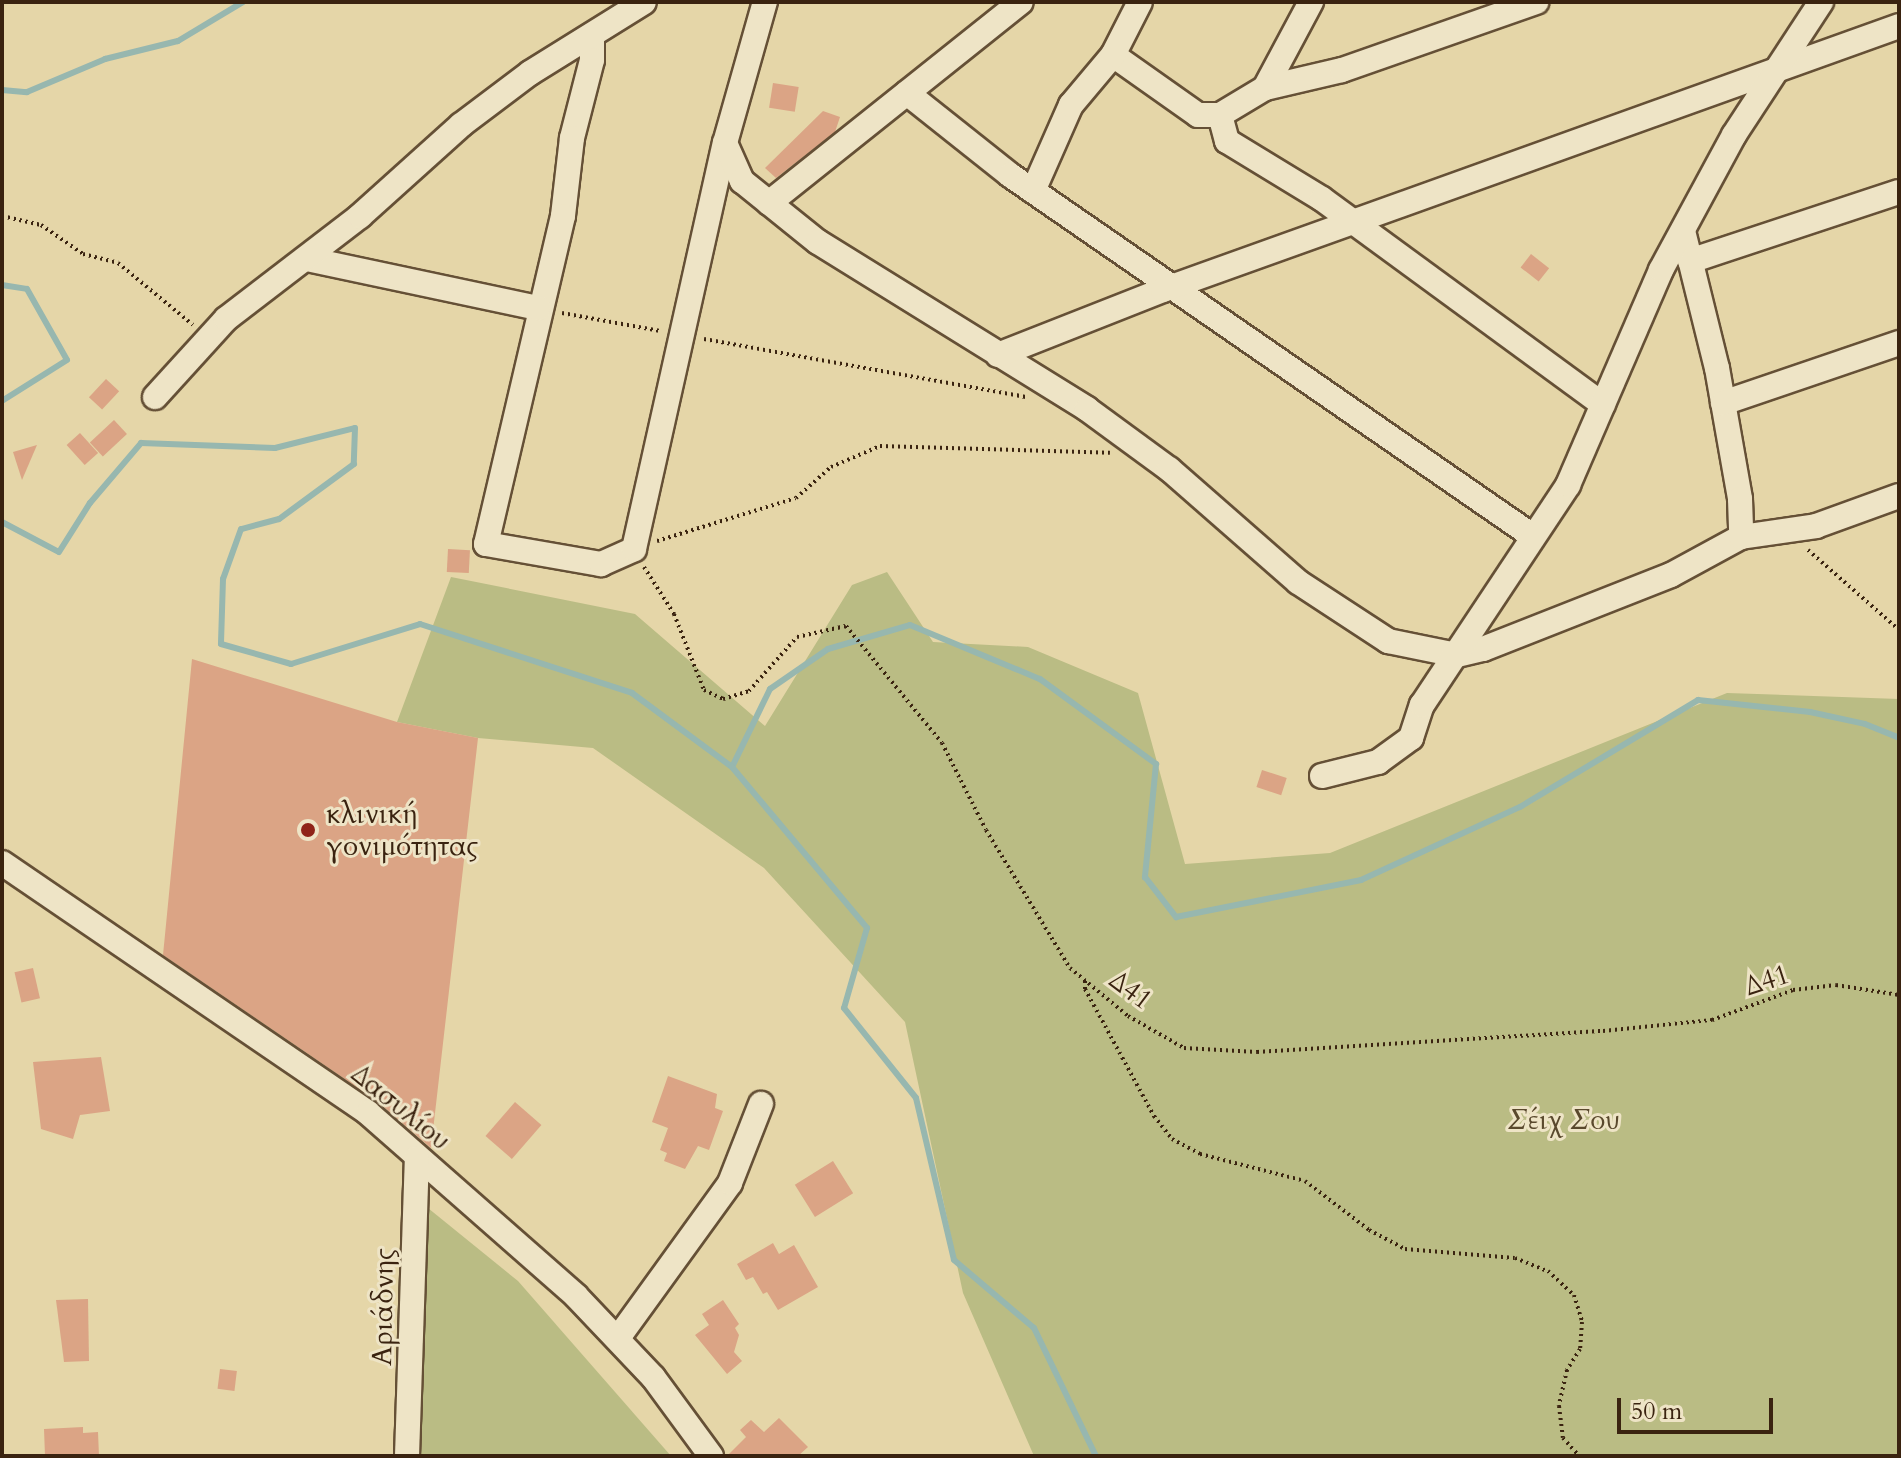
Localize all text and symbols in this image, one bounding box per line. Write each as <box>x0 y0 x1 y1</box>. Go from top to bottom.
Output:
place label: κλινική γονιμότητας <box>326 797 478 863</box>
marker: κλινική γονιμότητας <box>297 819 319 841</box>
street label: Δ41 <box>1740 957 1794 1003</box>
street label: Δ41 <box>1103 963 1159 1017</box>
street label: Δασυλίου <box>345 1057 457 1157</box>
park label: Σέιχ Σου <box>1508 1103 1620 1137</box>
street label: Αριάδνης <box>365 1248 401 1366</box>
scale bar <box>1621 1382 1777 1432</box>
text: 50 m <box>1631 1395 1682 1428</box>

